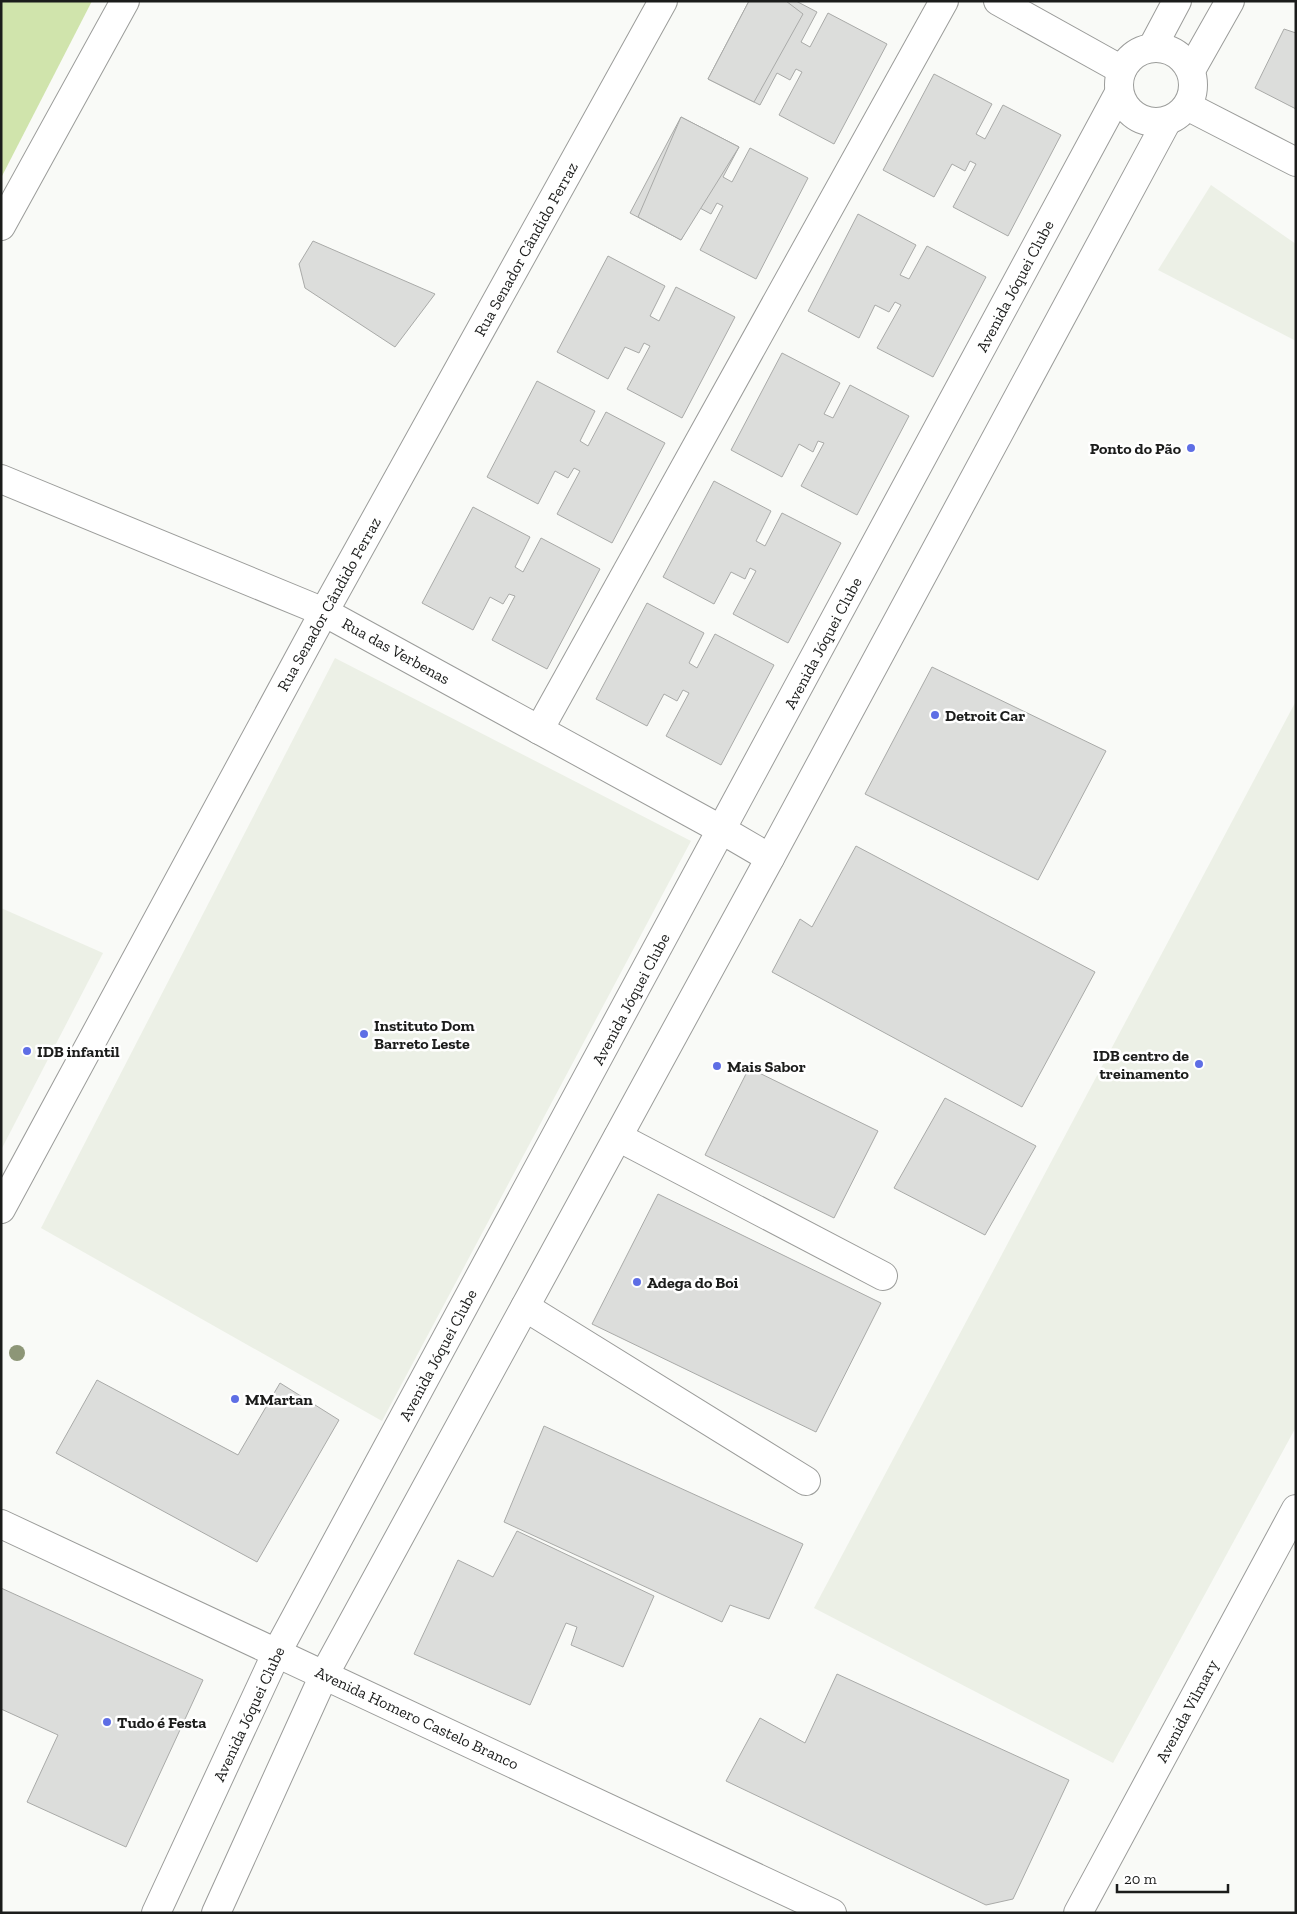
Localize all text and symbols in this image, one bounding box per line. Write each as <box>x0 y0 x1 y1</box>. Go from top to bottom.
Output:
street label: Rua Senador Cândido Ferraz <box>470 159 582 339</box>
street label: Avenida Jóquei Clube <box>972 217 1058 355</box>
place label: Ponto do Pão <box>1090 439 1182 458</box>
marker: Ponto do Pão <box>1185 442 1197 454</box>
street label: Rua Senador Cândido Ferraz <box>273 514 385 694</box>
street label: Avenida Jóquei Clube <box>780 574 866 712</box>
street label: Rua das Verbenas <box>339 614 453 688</box>
place label: Detroit Car <box>945 706 1025 725</box>
marker: Detroit Car <box>929 709 941 721</box>
street label: Avenida Jóquei Clube <box>588 930 674 1068</box>
place label: Instituto Dom Barreto Leste <box>374 1016 475 1053</box>
marker: Instituto Dom Barreto Leste <box>358 1028 370 1040</box>
place label: IDB infantil <box>37 1042 120 1061</box>
marker: IDB infantil <box>21 1045 33 1057</box>
place label: IDB centro de treinamento <box>1093 1046 1190 1083</box>
place label: Mais Sabor <box>727 1057 806 1076</box>
marker: IDB centro de treinamento <box>1193 1058 1205 1070</box>
marker: Mais Sabor <box>711 1060 723 1072</box>
place label: Adega do Boi <box>647 1273 739 1292</box>
marker: Adega do Boi <box>631 1276 643 1288</box>
street label: Avenida Jóquei Clube <box>395 1286 481 1424</box>
place label: MMartan <box>245 1390 313 1409</box>
marker: MMartan <box>229 1393 241 1405</box>
street label: Avenida Jóquei Clube <box>209 1644 289 1784</box>
street label: Avenida Vilmary <box>1152 1656 1222 1766</box>
street label: Avenida Homero Castelo Branco <box>312 1662 522 1774</box>
place label: Tudo é Festa <box>117 1713 206 1732</box>
marker: Tudo é Festa <box>101 1716 113 1728</box>
scale bar <box>1117 1862 1228 1894</box>
text: 20 m <box>1124 1870 1157 1888</box>

